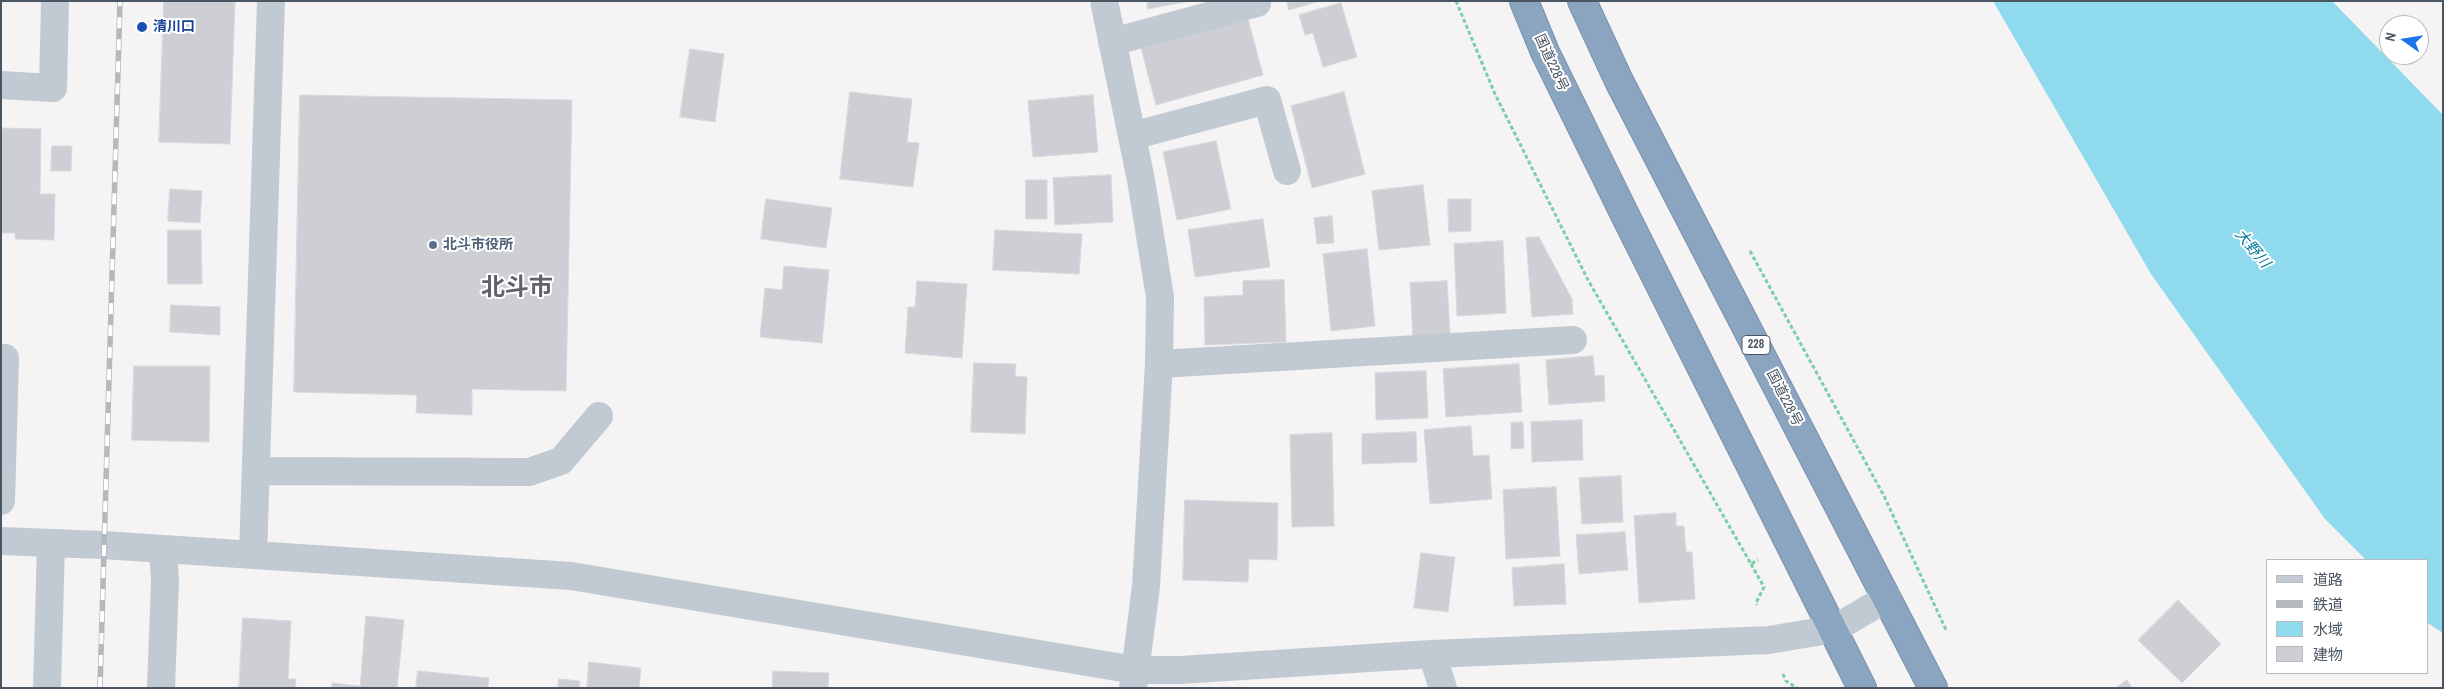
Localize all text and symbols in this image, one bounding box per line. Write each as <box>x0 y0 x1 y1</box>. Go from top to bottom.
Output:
north arrow <box>2379 15 2429 65</box>
place label: 清川口 <box>153 19 195 35</box>
marker: 清川口 <box>135 20 149 34</box>
text: N <box>2381 31 2400 43</box>
street label: 国道228号 <box>1530 32 1572 94</box>
water label: 大野川 <box>2231 226 2273 272</box>
place label: 北斗市役所 <box>443 237 513 253</box>
marker: 北斗市役所 <box>427 239 439 251</box>
district label: 北斗市 <box>481 275 553 303</box>
road number: 228 <box>1742 336 1770 354</box>
street label: 国道228号 <box>1763 367 1805 429</box>
legend <box>2266 559 2429 674</box>
text: 道路 <box>2313 569 2343 590</box>
text: 鉄道 <box>2313 594 2343 615</box>
text: 水域 <box>2313 619 2343 640</box>
text: 建物 <box>2313 644 2343 665</box>

